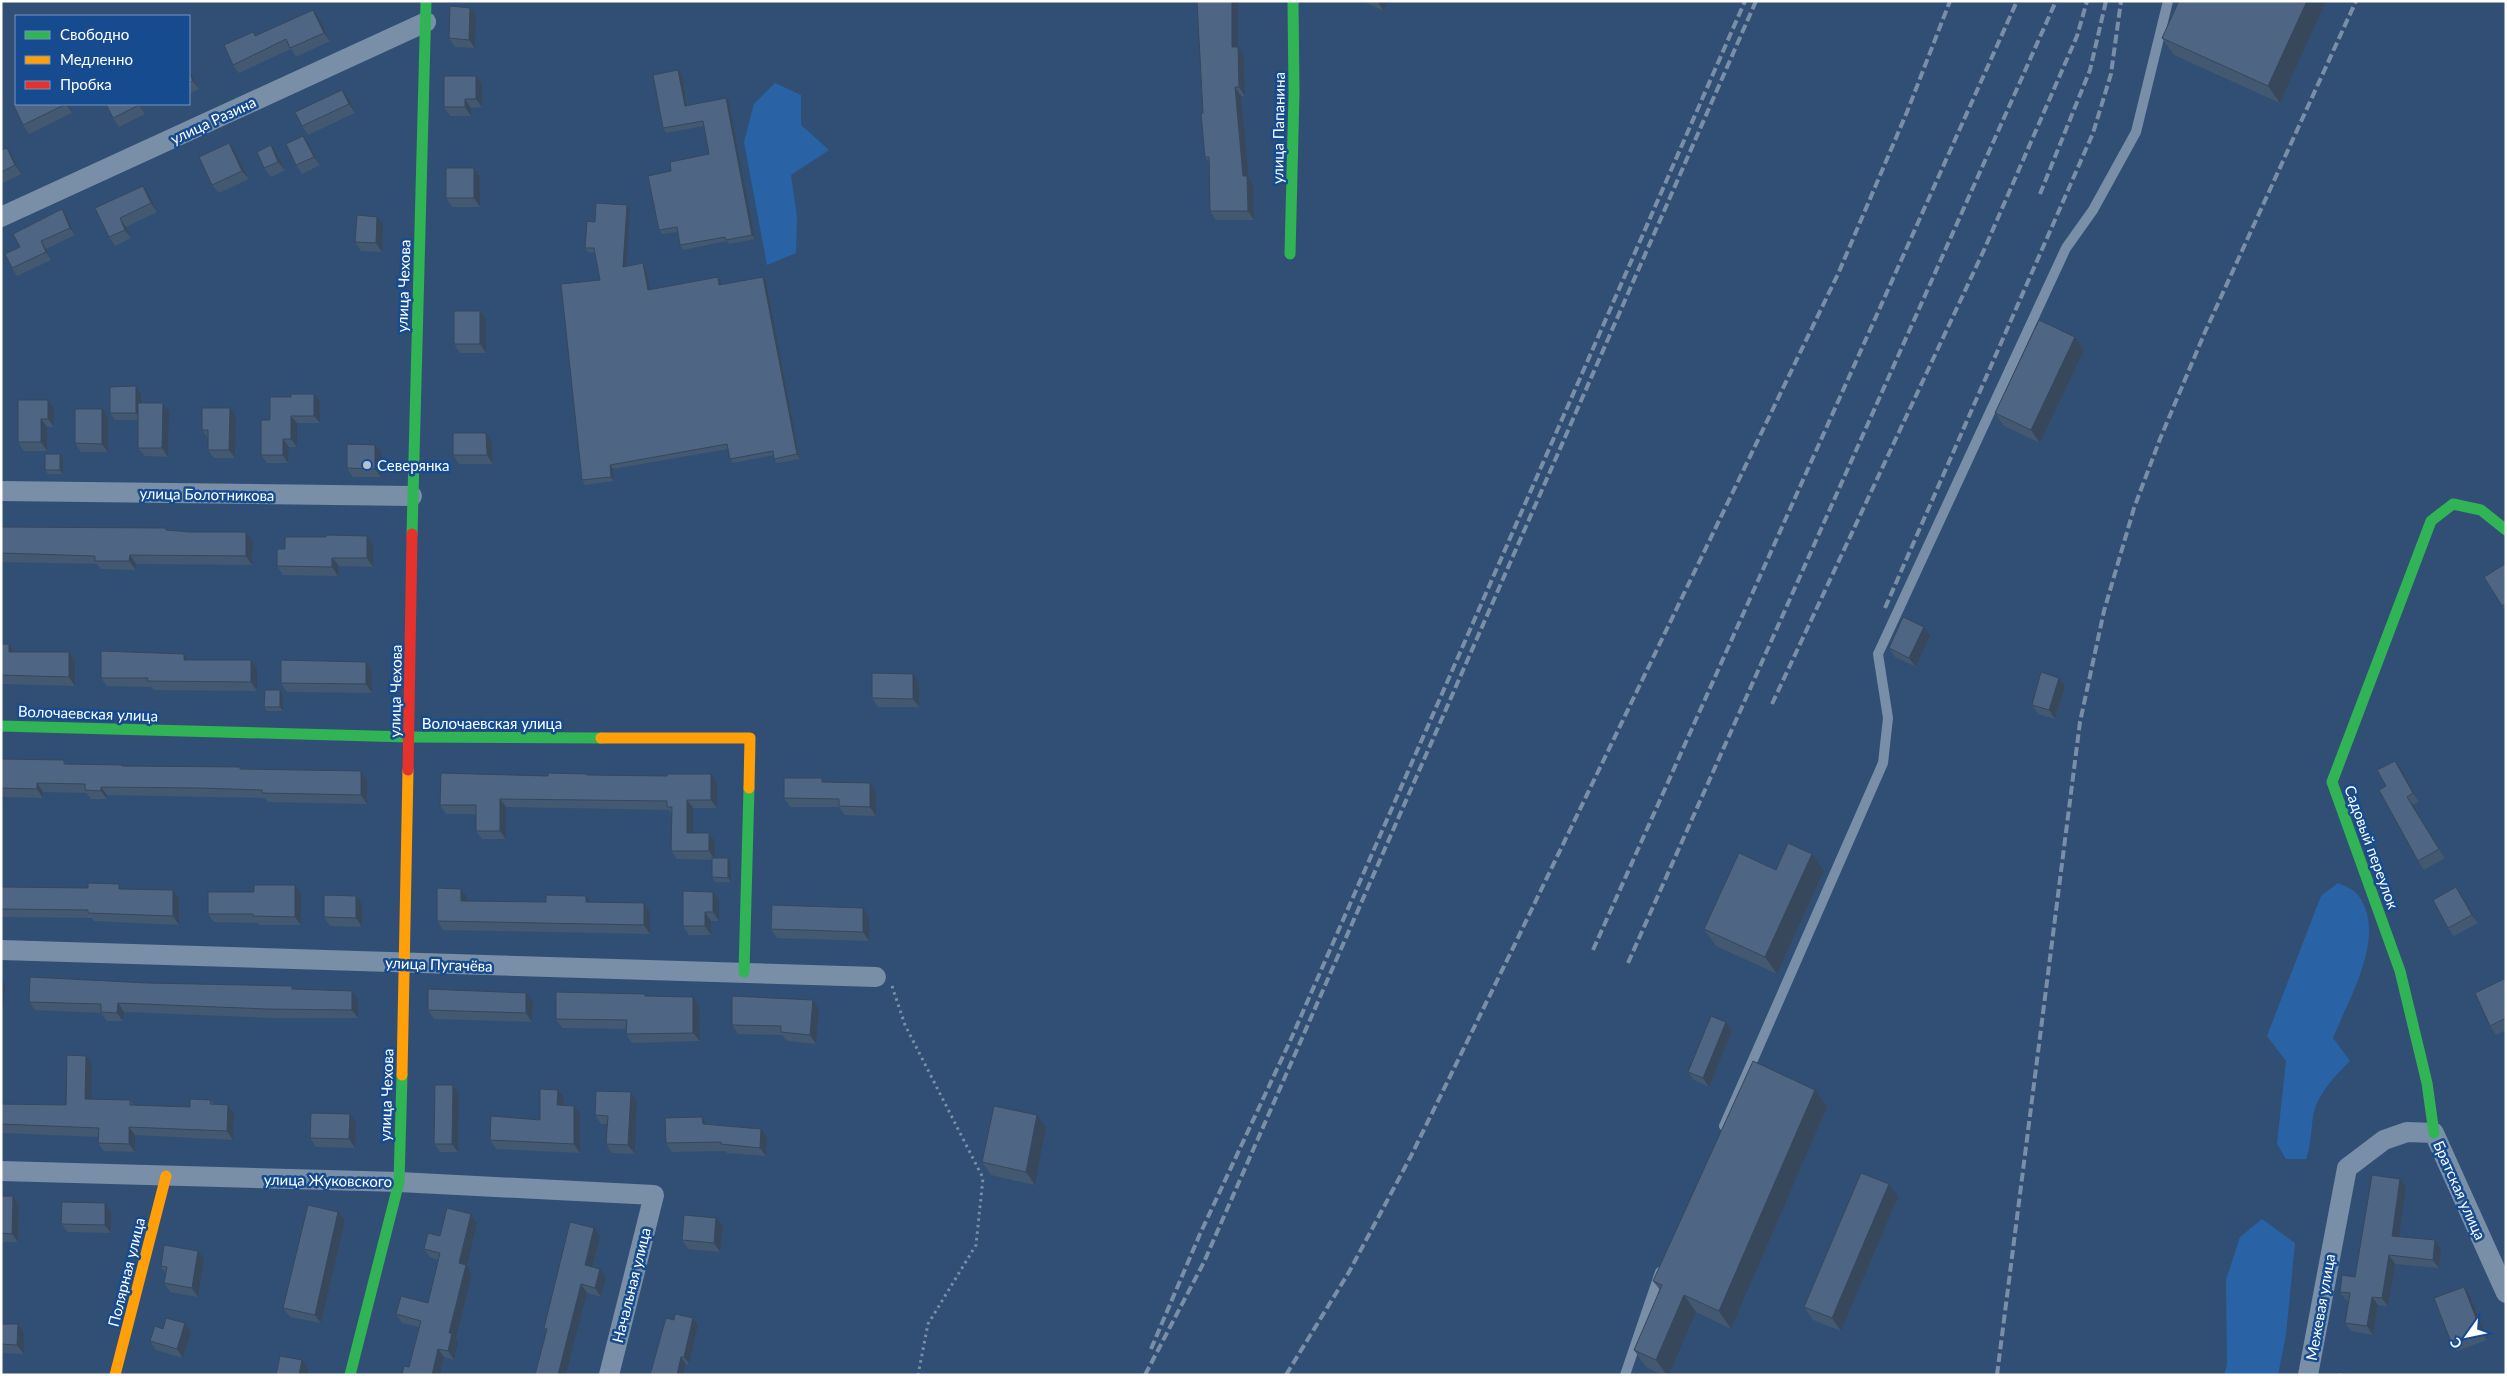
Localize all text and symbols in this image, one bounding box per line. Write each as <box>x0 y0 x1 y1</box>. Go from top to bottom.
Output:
legend <box>15 15 190 105</box>
text: Свободно <box>60 25 129 43</box>
text: Медленно <box>60 50 133 68</box>
street label: улица Папанина <box>1268 72 1288 184</box>
text: Пробка <box>60 75 112 93</box>
street label: улица Разина <box>167 92 259 148</box>
street label: улица Чехова <box>392 239 414 333</box>
place label: Северянка <box>377 456 450 474</box>
marker: Северянка <box>361 459 373 471</box>
street label: улица Болотникова <box>139 484 275 504</box>
street label: улица Чехова <box>385 644 405 738</box>
street label: Волочаевская улица <box>18 702 158 724</box>
street label: Волочаевская улица <box>422 714 562 732</box>
street label: Садовый переулок <box>2341 783 2403 912</box>
street label: улица Пугачёва <box>385 953 493 975</box>
street label: улица Чехова <box>375 1048 397 1142</box>
street label: Братская улица <box>2430 1138 2490 1242</box>
street label: улица Жуковского <box>264 1170 392 1190</box>
street label: Полярная улица <box>104 1216 148 1328</box>
street label: Начальная улица <box>608 1226 654 1344</box>
street label: Межевая улица <box>2302 1252 2338 1362</box>
north arrow <box>2442 1311 2492 1361</box>
text: С <box>2446 1334 2465 1352</box>

